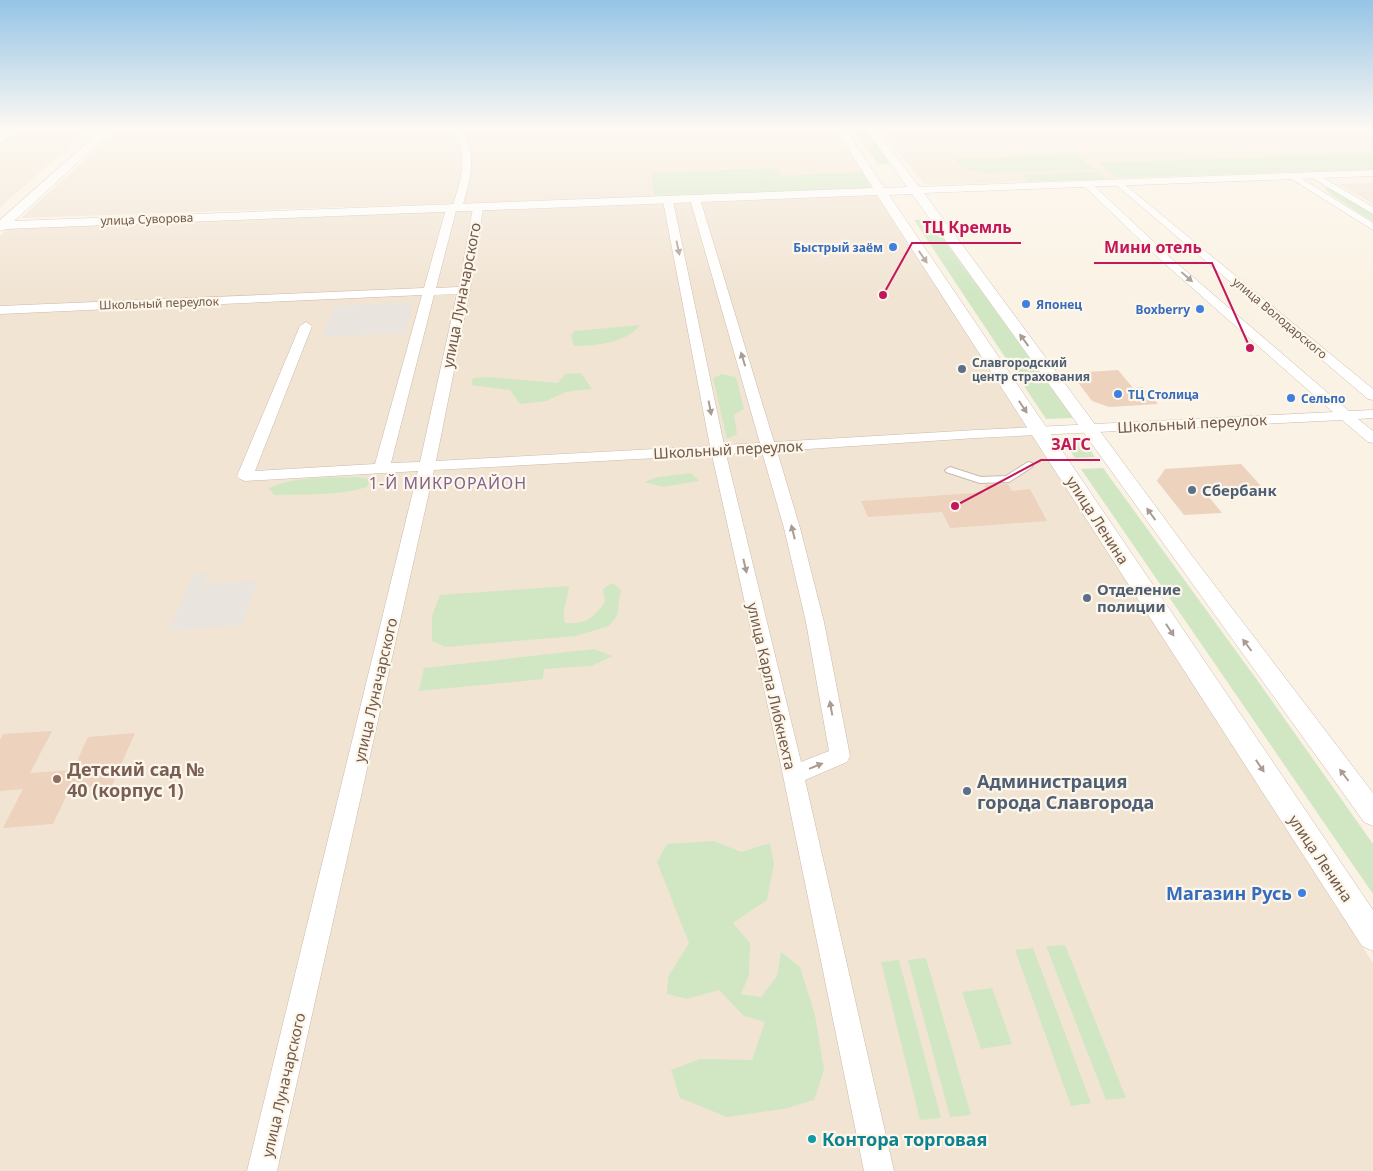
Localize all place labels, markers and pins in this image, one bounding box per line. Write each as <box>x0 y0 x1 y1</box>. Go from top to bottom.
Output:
callout: ТЦ Кремль <box>912 212 1021 243</box>
callout: Мини отель <box>1094 232 1212 263</box>
place label: Быстрый заём <box>793 239 883 256</box>
marker: Быстрый заём <box>887 241 899 253</box>
place label: Японец <box>1036 296 1082 313</box>
marker: Японец <box>1020 298 1032 310</box>
place label: Boxberry <box>1135 301 1190 318</box>
marker: Boxberry <box>1194 303 1206 315</box>
place label: Славгородский центр страхования <box>972 354 1090 385</box>
marker: Славгородский центр страхования <box>956 363 968 375</box>
place label: ТЦ Столица <box>1128 386 1199 403</box>
marker: ТЦ Столица <box>1112 388 1124 400</box>
place label: Сельпо <box>1301 390 1346 407</box>
marker: Сельпо <box>1285 392 1297 404</box>
callout: ЗАГС <box>1041 429 1100 460</box>
place label: Сбербанк <box>1202 480 1277 500</box>
marker: Сбербанк <box>1186 484 1198 496</box>
place label: Отделение полиции <box>1097 579 1181 616</box>
marker: Отделение полиции <box>1081 592 1093 604</box>
place label: Детский сад № 40 (корпус 1) <box>67 757 204 802</box>
place label: Администрация города Славгорода <box>977 769 1154 814</box>
marker: Детский сад № 40 (корпус 1) <box>51 773 63 785</box>
marker: Администрация города Славгорода <box>961 785 973 797</box>
place label: Магазин Русь <box>1166 881 1292 905</box>
marker: Магазин Русь <box>1296 887 1308 899</box>
place label: Контора торговая <box>822 1127 987 1151</box>
marker: Контора торговая <box>806 1133 818 1145</box>

